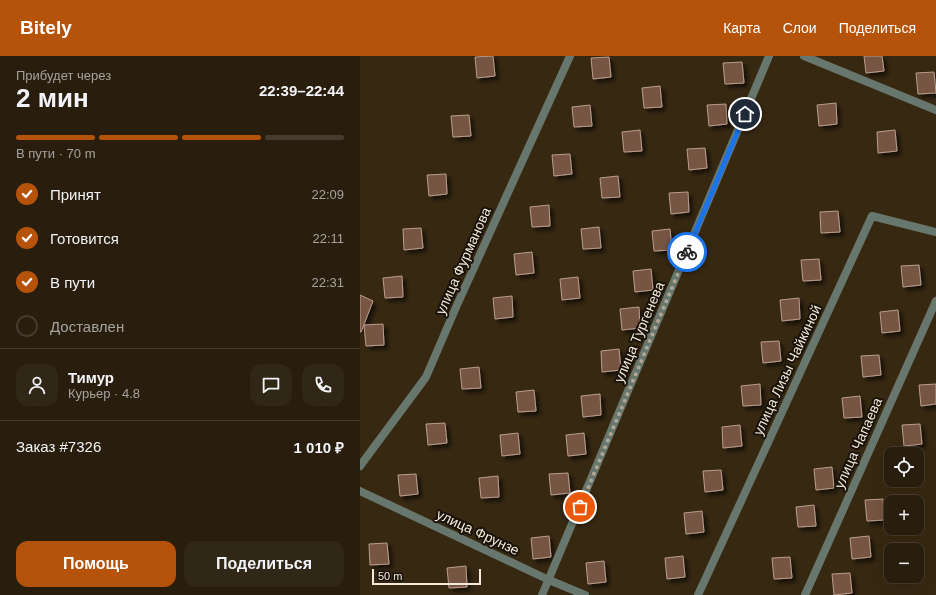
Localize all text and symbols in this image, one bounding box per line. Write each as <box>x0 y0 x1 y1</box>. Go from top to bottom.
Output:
text: Bitely <box>20 17 72 38</box>
text: Карта <box>723 20 761 36</box>
text: Слои <box>783 20 817 36</box>
text: Поделиться <box>839 20 916 36</box>
text: Прибудет через <box>16 68 111 83</box>
text: 22:39–22:44 <box>259 82 344 99</box>
text: 2 мин <box>16 83 89 113</box>
pin <box>728 97 762 131</box>
icon: home <box>734 103 756 125</box>
text: В пути · 70 m <box>16 146 96 161</box>
icon: check <box>16 183 38 205</box>
text: Принят <box>50 186 101 203</box>
text: 22:09 <box>311 187 344 202</box>
street label: улица Фурманова <box>432 205 494 317</box>
icon: check <box>16 227 38 249</box>
text: Готовится <box>50 230 119 247</box>
text: 22:11 <box>312 231 344 246</box>
courier <box>667 232 707 272</box>
icon: bike <box>676 241 698 263</box>
icon: check <box>16 271 38 293</box>
text: В пути <box>50 274 95 291</box>
text: 22:31 <box>311 275 344 290</box>
street label: улица Тургенева <box>611 279 668 385</box>
street label: улица Лизы Чайкиной <box>750 302 824 438</box>
text: Доставлен <box>50 318 124 335</box>
button: person <box>16 364 58 406</box>
button: chat <box>250 364 292 406</box>
button: phone <box>302 364 344 406</box>
text: Тимур <box>68 369 114 386</box>
text: Курьер · 4.8 <box>68 386 140 401</box>
street label: улица Чапаева <box>831 395 885 491</box>
text: Заказ #7326 <box>16 438 101 455</box>
text: 1 010 ₽ <box>294 439 344 456</box>
map controls <box>884 447 924 583</box>
button: locate <box>884 447 924 487</box>
pin <box>563 490 597 524</box>
button: + <box>884 495 924 535</box>
icon: bag <box>569 496 591 518</box>
street label: улица Фрунзе <box>434 506 522 558</box>
button: Помощь <box>16 541 176 587</box>
button: Поделиться <box>184 541 344 587</box>
button: − <box>884 543 924 583</box>
scale bar <box>372 567 481 586</box>
text: 50 m <box>378 570 402 582</box>

